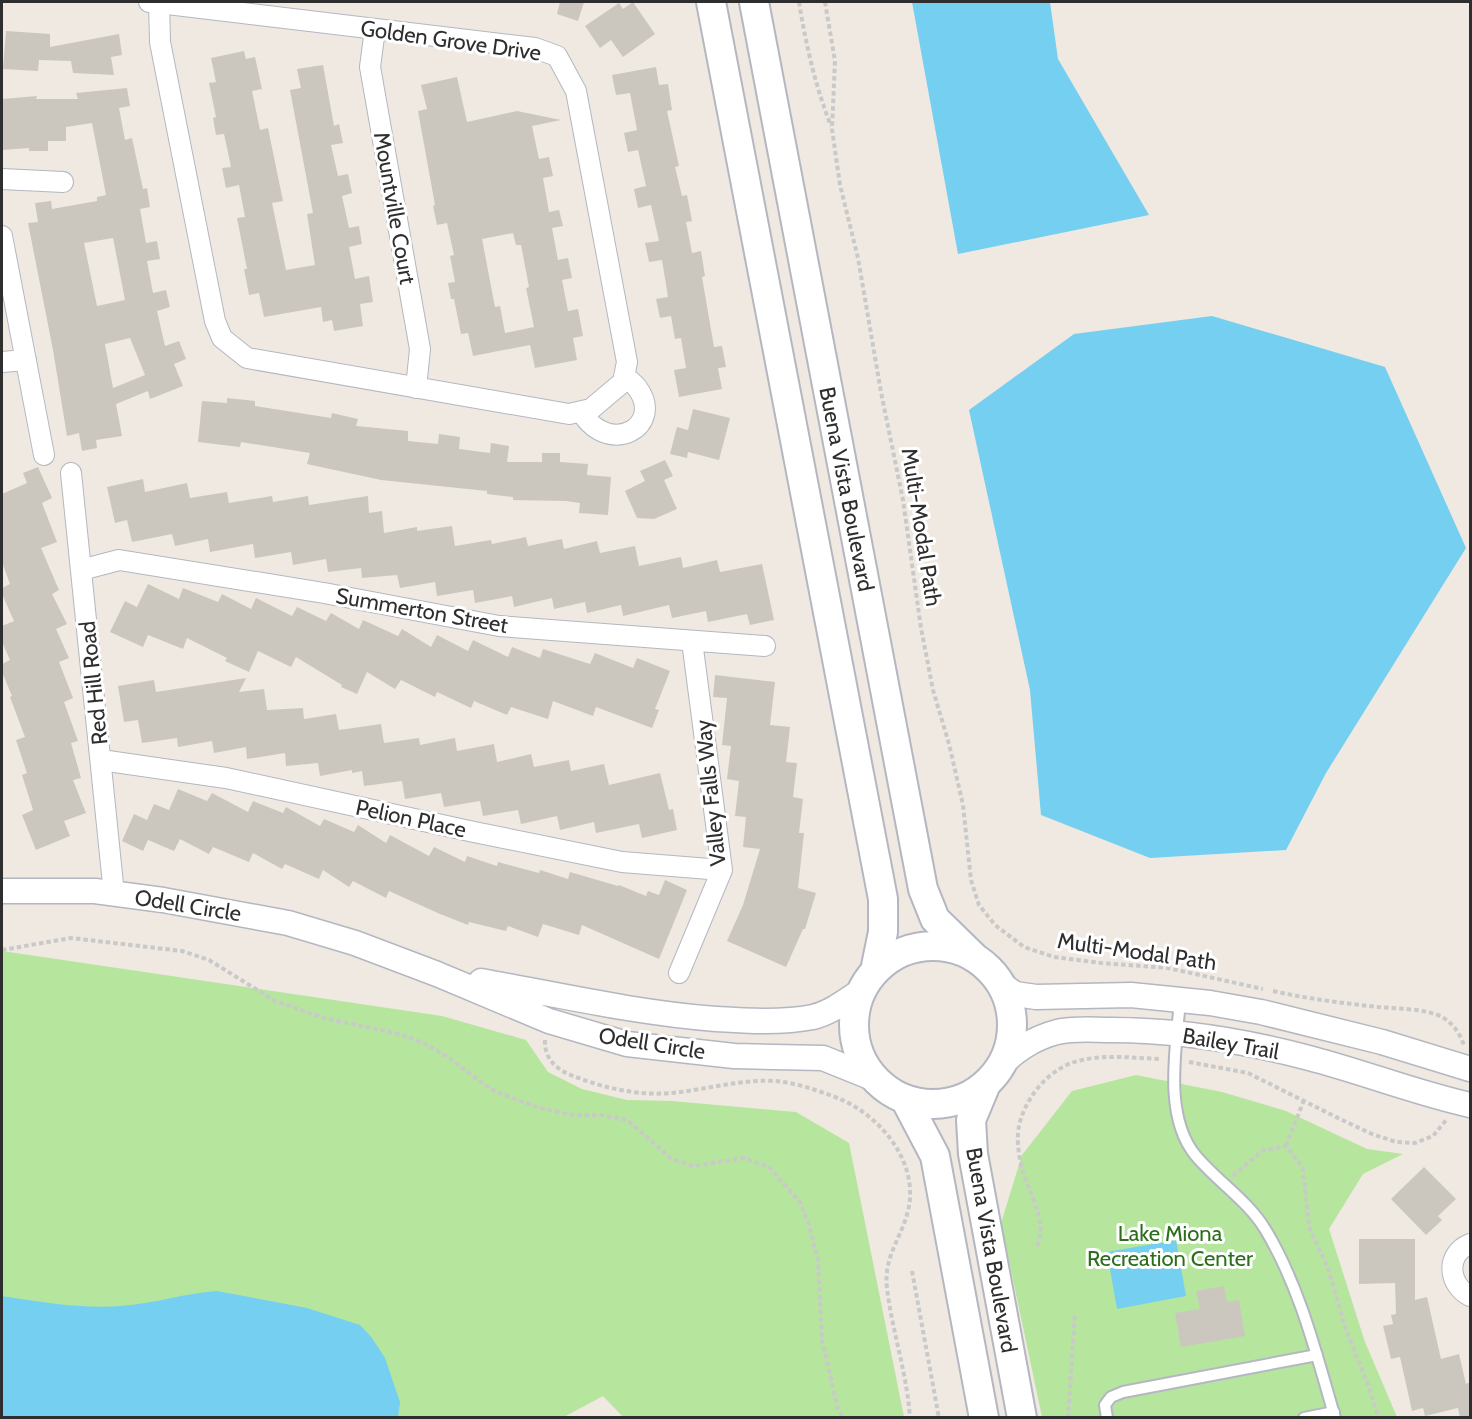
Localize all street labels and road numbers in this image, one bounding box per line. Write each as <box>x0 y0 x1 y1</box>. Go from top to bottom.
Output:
street label: Golden Grove Drive <box>359 14 543 67</box>
street label: Mountville Court <box>368 130 421 287</box>
street label: Buena Vista Boulevard <box>813 384 880 594</box>
street label: Multi-Modal Path <box>896 446 947 608</box>
street label: Summerton Street <box>334 582 511 639</box>
street label: Red Hill Road <box>74 620 113 746</box>
street label: Valley Falls Way <box>689 718 732 867</box>
street label: Pelion Place <box>353 794 469 843</box>
street label: Odell Circle <box>133 884 243 927</box>
street label: Multi-Modal Path <box>1056 927 1218 976</box>
street label: Odell Circle <box>597 1022 707 1065</box>
street label: Bailey Trail <box>1180 1022 1282 1065</box>
street label: Buena Vista Boulevard <box>960 1145 1023 1355</box>

